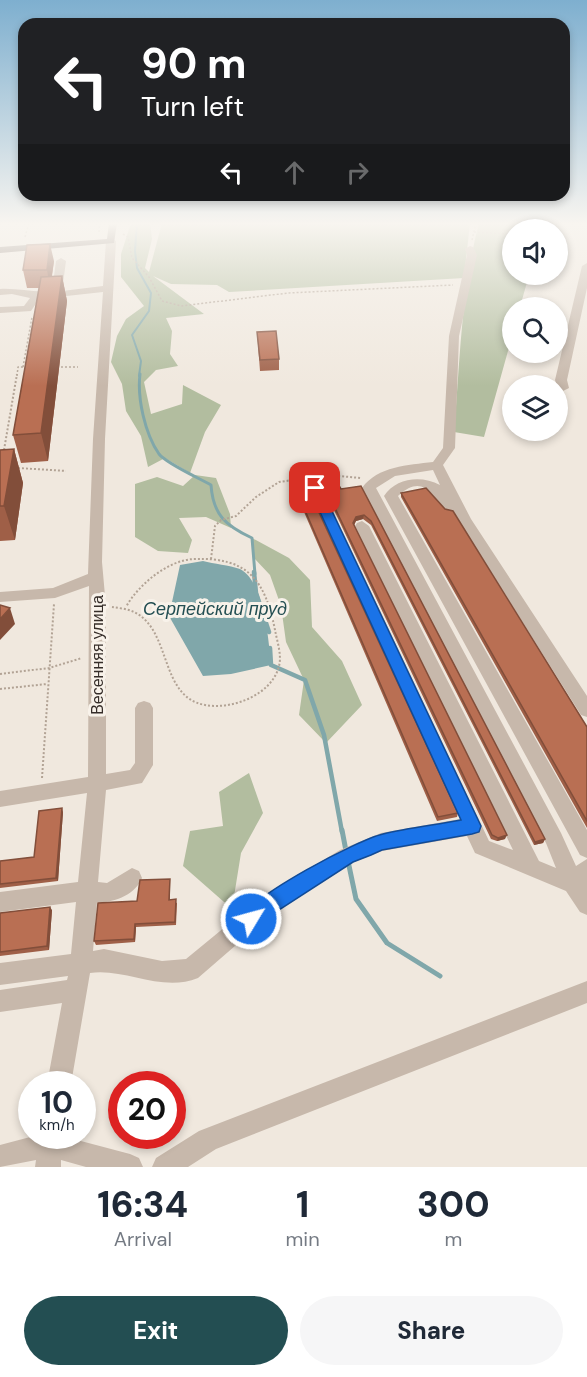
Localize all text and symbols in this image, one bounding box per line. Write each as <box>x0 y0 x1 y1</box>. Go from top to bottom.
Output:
text: 90 m <box>141 36 247 91</box>
icon: left <box>42 42 120 120</box>
text: Turn left <box>141 89 244 124</box>
icon: left <box>215 156 248 189</box>
icon: ahead <box>278 156 311 189</box>
icon: right <box>341 156 374 189</box>
map controls <box>502 219 568 441</box>
button: sound <box>502 219 568 285</box>
button: search <box>502 297 568 363</box>
button: layers <box>502 375 568 441</box>
pin <box>289 462 340 513</box>
icon: arrive <box>298 471 331 504</box>
street label: Весенняя улица <box>87 595 108 715</box>
water label: Серпейский пруд <box>143 597 287 621</box>
position arrow <box>219 887 283 951</box>
speed limit sign: 20 <box>108 1071 186 1149</box>
text: 10 <box>41 1083 73 1122</box>
text: km/h <box>39 1115 75 1135</box>
text: 16:34 <box>97 1181 188 1228</box>
text: 1 <box>296 1181 309 1228</box>
text: 300 <box>417 1181 490 1228</box>
text: Arrival <box>114 1226 172 1252</box>
text: min <box>286 1226 320 1252</box>
text: m <box>444 1226 462 1252</box>
button: Exit <box>24 1296 288 1365</box>
button: Share <box>300 1296 563 1365</box>

